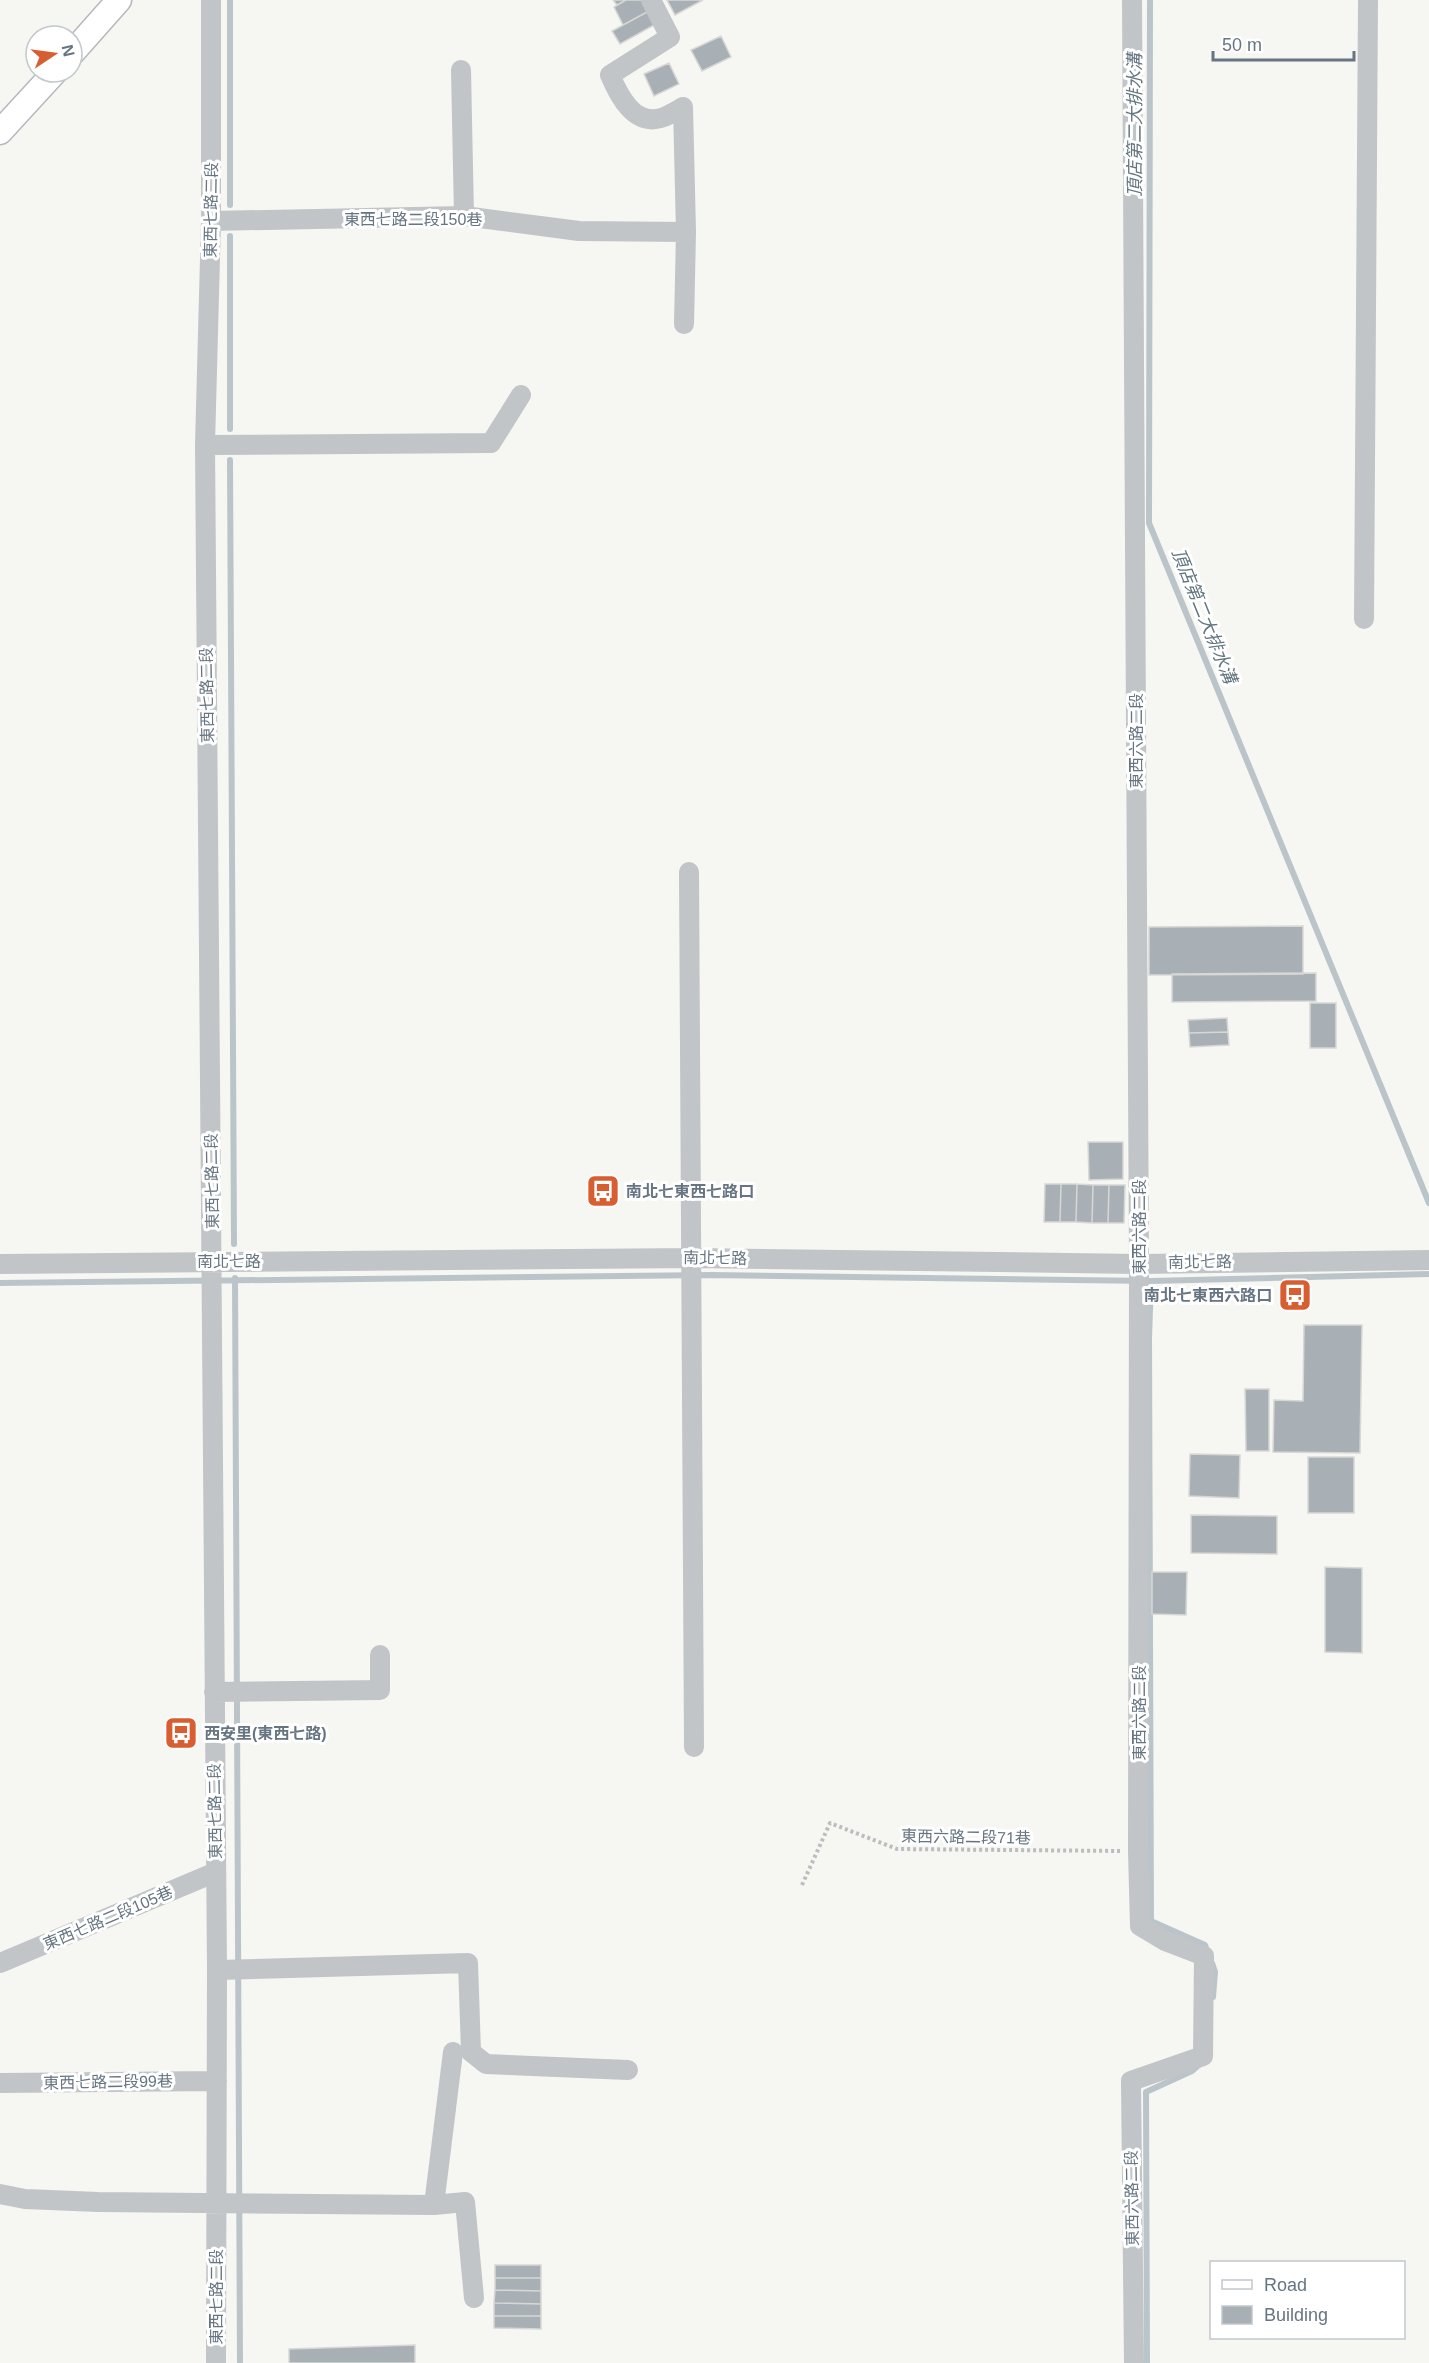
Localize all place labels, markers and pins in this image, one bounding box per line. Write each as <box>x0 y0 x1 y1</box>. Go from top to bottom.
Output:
bus stop icon: 南北七東西七路口 <box>585 1173 621 1209</box>
place label: 南北七東西七路口 <box>626 1183 754 1200</box>
bus stop icon: 南北七東西六路口 <box>1277 1277 1313 1313</box>
place label: 南北七東西六路口 <box>1144 1287 1272 1304</box>
bus stop icon: 西安里(東西七路) <box>163 1715 199 1751</box>
place label: 西安里(東西七路) <box>204 1725 327 1742</box>

